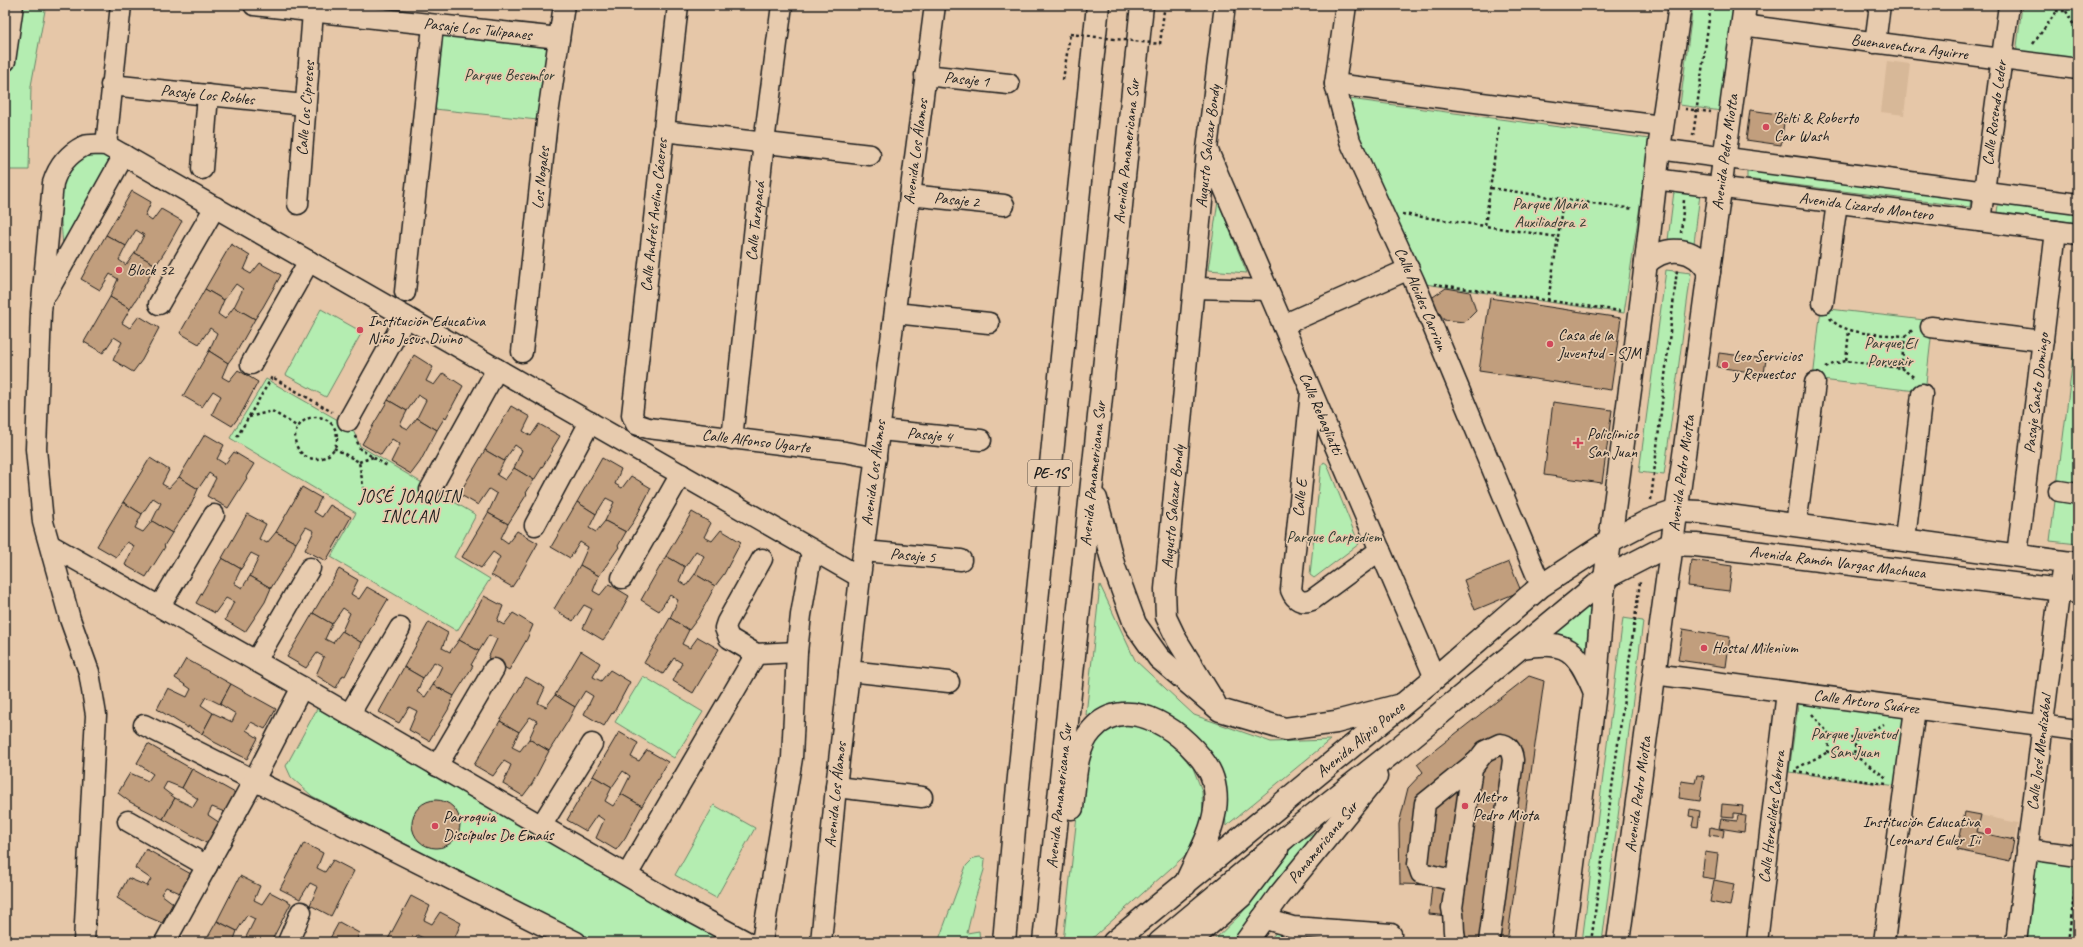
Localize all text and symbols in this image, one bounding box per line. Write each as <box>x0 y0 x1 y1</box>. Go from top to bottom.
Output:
street label: Pasaje Los Tulipanes <box>423 13 534 45</box>
street label: Buenaventura Aguirre <box>1850 29 1971 65</box>
street label: Calle Rosendo Leder <box>1978 57 2012 167</box>
street label: Calle Los Cipreses <box>292 59 319 156</box>
park label: Parque Besemfor <box>464 65 555 85</box>
street label: Pasaje 1 <box>943 67 991 92</box>
street label: Avenida Panamericana Sur <box>1109 77 1144 225</box>
street label: Pasaje Los Robles <box>160 80 257 110</box>
street label: Augusto Salazar Bondy <box>1191 82 1225 209</box>
street label: Avenida Pedro Miotta <box>1707 92 1743 211</box>
street label: Avenida Los Álamos <box>899 96 933 206</box>
place label: Belti & Roberto Car Wash <box>1774 108 1860 146</box>
marker: Belti & Roberto Car Wash <box>1761 122 1771 132</box>
street label: Calle Andrés Avelino Cáceres <box>636 136 672 292</box>
street label: Los Nogales <box>528 145 554 210</box>
street label: Calle Tarapacá <box>741 179 770 262</box>
street label: Pasaje 2 <box>933 188 982 212</box>
street label: Avenida Lizardo Montero <box>1798 188 1936 225</box>
park label: Parque María Auxiliadora 2 <box>1513 194 1588 232</box>
street label: Calle Alcides Carrion <box>1390 244 1452 355</box>
place label: Block 32 <box>127 260 175 280</box>
marker: Block 32 <box>114 265 124 275</box>
place label: Institución Educativa Niño Jesus Divino <box>368 311 486 349</box>
marker: Institución Educativa Niño Jesus Divino <box>355 325 365 335</box>
place label: Casa de la Juventud - SJM <box>1557 325 1643 363</box>
street label: Pasaje Santo Domingo <box>2019 330 2054 454</box>
park label: Parque El Porvenir <box>1864 333 1919 371</box>
marker: Casa de la Juventud - SJM <box>1545 339 1555 349</box>
place label: Leo Servicios y Repuestos <box>1732 346 1803 384</box>
marker: Leo Servicios y Repuestos <box>1720 360 1730 370</box>
street label: Calle Rebagliatti <box>1295 369 1348 460</box>
street label: Avenida Panamericana Sur <box>1075 399 1111 547</box>
street label: Avenida Pedro Miotta <box>1664 413 1699 532</box>
street label: Avenida Los Álamos <box>857 418 891 527</box>
street label: Pasaje 4 <box>906 423 955 447</box>
place label: Policlinico San Juan <box>1587 424 1640 462</box>
street label: Calle Alfonso Ugarte <box>701 425 813 458</box>
marker: Policlinico San Juan <box>1572 437 1584 449</box>
street label: Augusto Salazar Bondy <box>1157 443 1189 569</box>
road number: PE-1S <box>1028 460 1072 486</box>
street label: Calle E <box>1288 476 1312 518</box>
district label: JOSÉ JOAQUIN INCLAN <box>358 485 463 527</box>
park label: Parque Carpediem <box>1286 527 1383 547</box>
street label: Avenida Ramón Vargas Machuca <box>1749 542 1928 583</box>
street label: Pasaje 5 <box>889 543 937 568</box>
place label: Hostal Milenium <box>1712 638 1799 658</box>
marker: Hostal Milenium <box>1699 643 1709 653</box>
street label: Calle Arturo Suárez <box>1812 685 1922 719</box>
street label: Calle José Mendizábal <box>2022 690 2057 811</box>
street label: Avenida Alipio Ponce <box>1312 696 1410 782</box>
street label: Avenida Panamericana Sur <box>1042 721 1077 869</box>
park label: Parque Juventud San Juan <box>1811 724 1900 762</box>
street label: Avenida Pedro Miotta <box>1620 734 1656 853</box>
street label: Avenida Los Álamos <box>820 739 851 848</box>
street label: Calle Heraclides Cabrera <box>1754 748 1790 884</box>
place label: Metro Pedro Miota <box>1473 787 1540 825</box>
street label: Panamericana Sur <box>1283 796 1363 887</box>
marker: Metro Pedro Miota <box>1460 801 1470 811</box>
place label: Parroquia Discípulos De Emaús <box>443 807 555 845</box>
place label: Institución Educativa Leonard Euler Iii <box>1863 812 1982 850</box>
marker: Parroquia Discípulos De Emaús <box>430 821 440 831</box>
marker: Institución Educativa Leonard Euler Iii <box>1983 826 1993 836</box>

